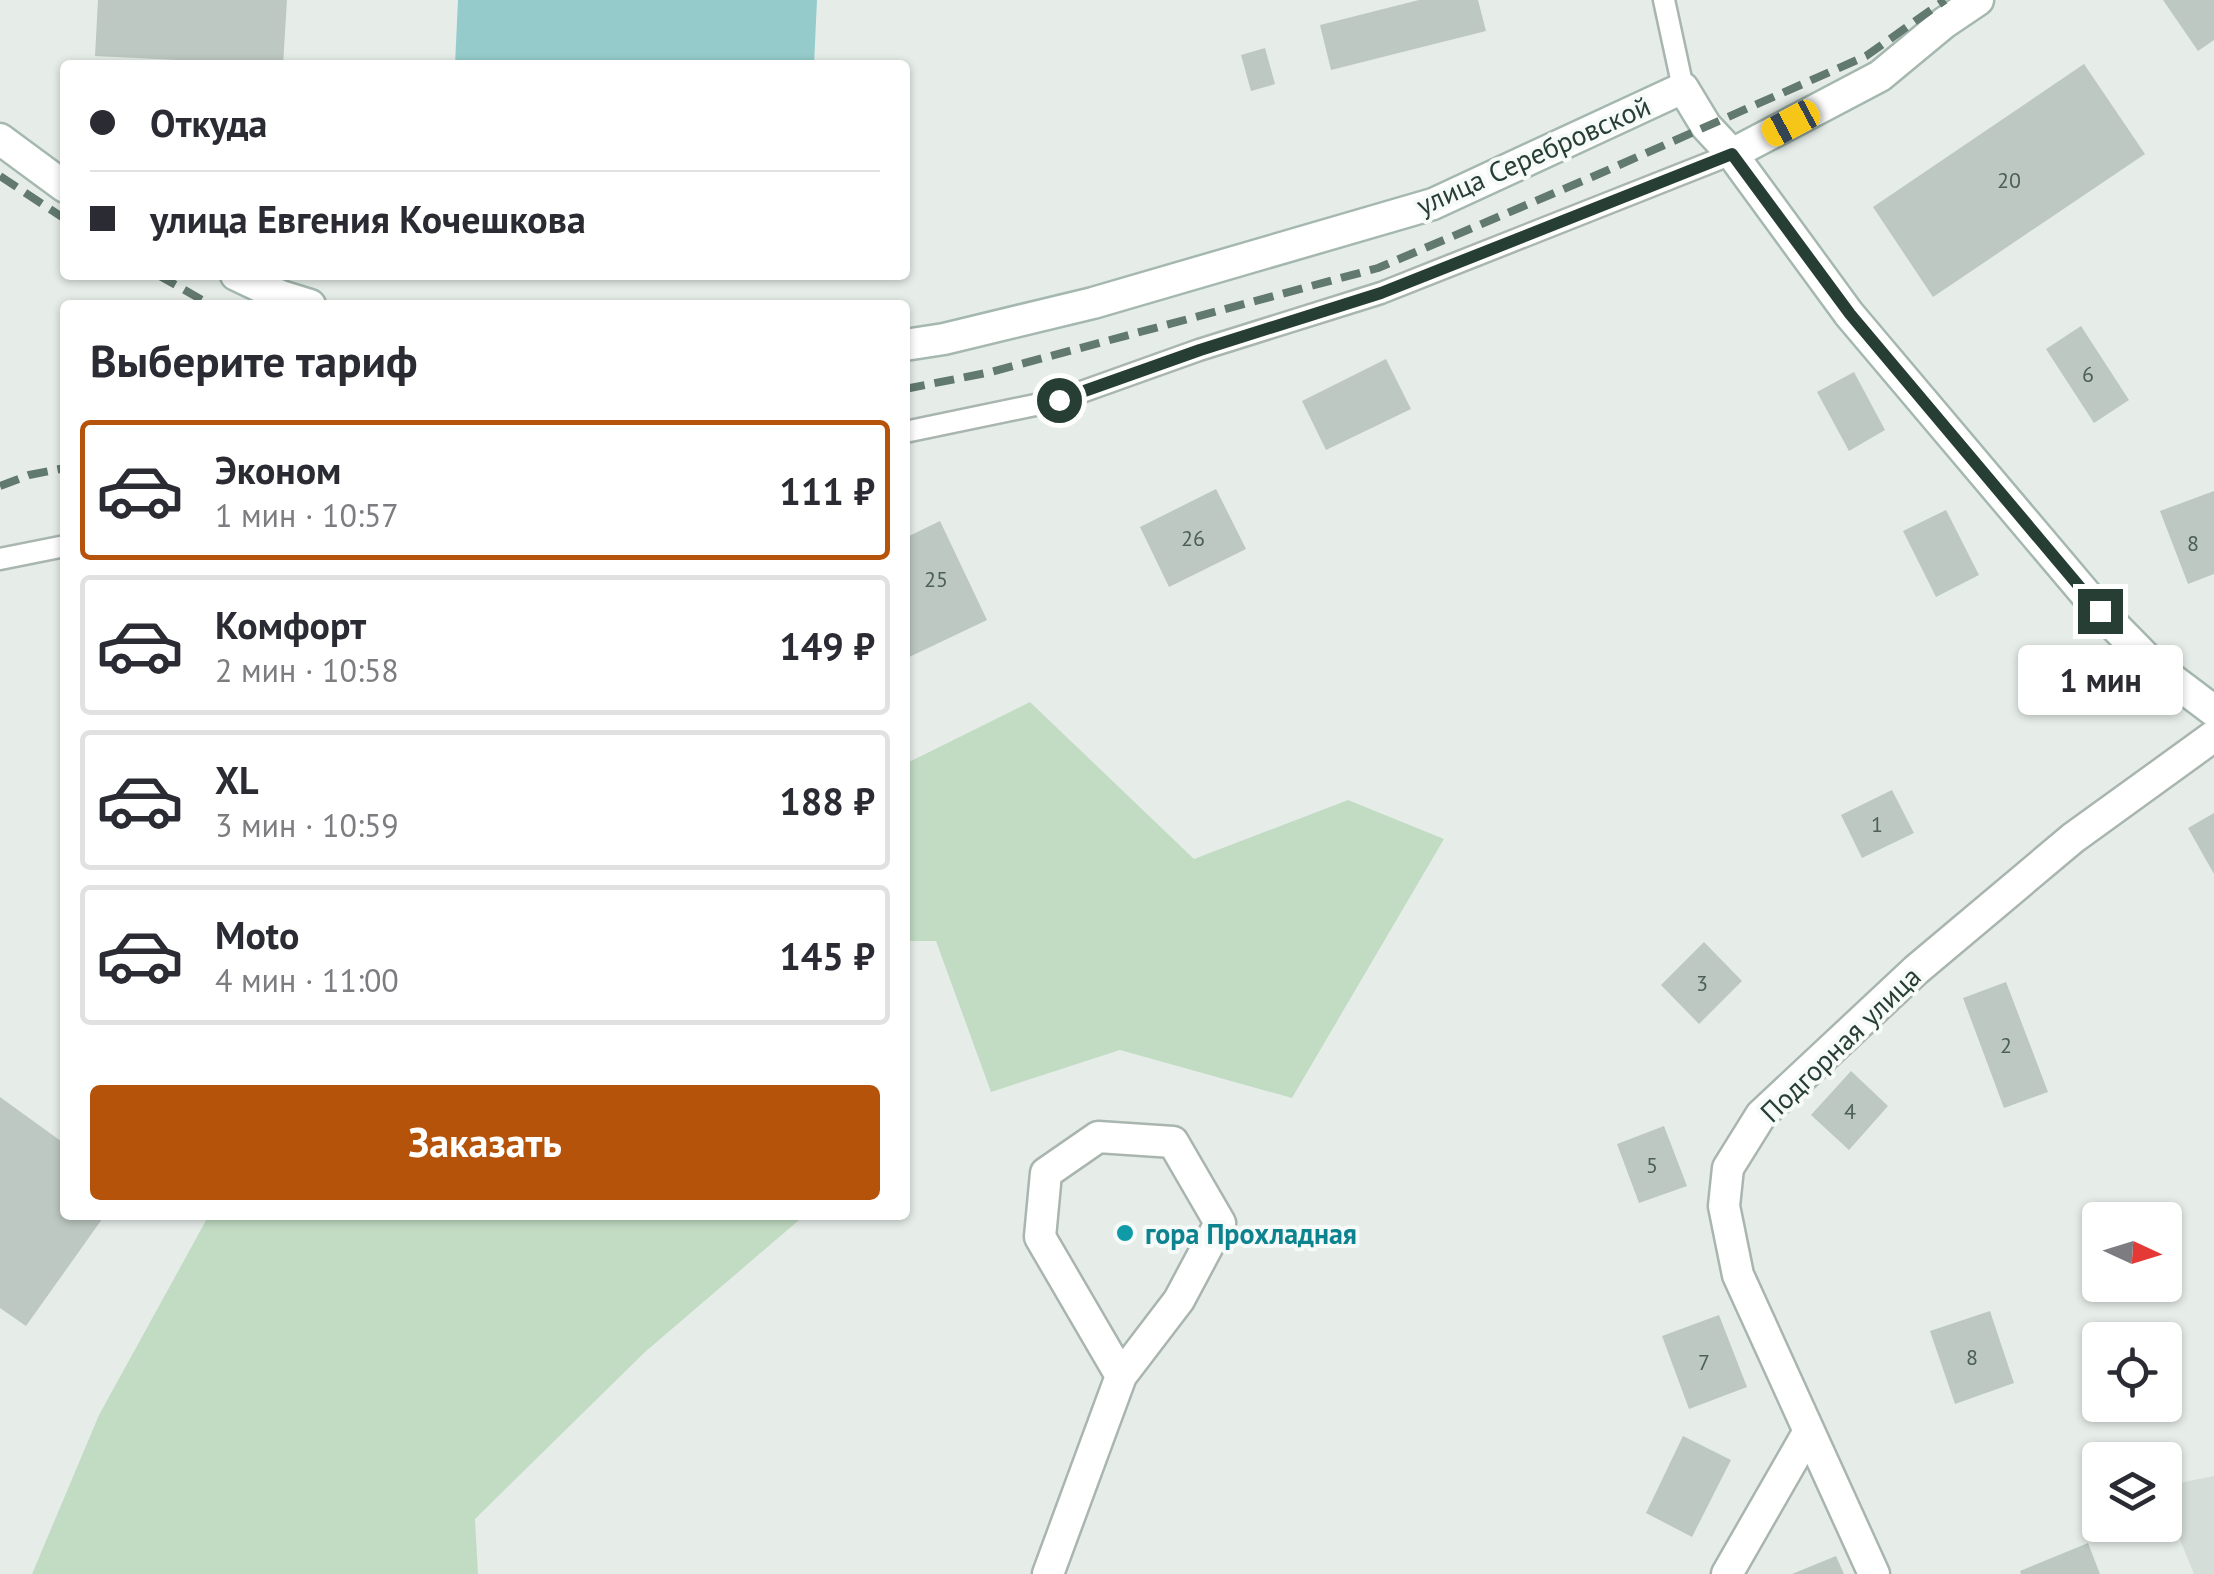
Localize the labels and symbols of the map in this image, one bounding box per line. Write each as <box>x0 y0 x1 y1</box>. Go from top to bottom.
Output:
street label: улица Серебровской <box>1410 87 1656 223</box>
car <box>1757 96 1825 150</box>
house number: 20 <box>1997 166 2021 194</box>
house number: 6 <box>2082 360 2094 388</box>
route start <box>1037 378 1082 423</box>
house number: 26 <box>1181 524 1205 552</box>
house number: 8 <box>2187 529 2199 557</box>
house number: 25 <box>924 565 948 593</box>
route end <box>2078 589 2123 634</box>
callout: 1 мин <box>2018 646 2182 716</box>
house number: 1 <box>1871 810 1883 838</box>
street label: Подгорная улица <box>1752 958 1928 1130</box>
house number: 3 <box>1696 969 1708 997</box>
house number: 2 <box>2000 1031 2012 1059</box>
house number: 4 <box>1844 1097 1856 1125</box>
house number: 5 <box>1646 1151 1658 1179</box>
north arrow <box>2082 1202 2182 1302</box>
place label: гора Прохладная <box>1145 1215 1357 1252</box>
marker: гора Прохладная <box>1114 1222 1136 1244</box>
house number: 8 <box>1966 1343 1978 1371</box>
house number: 7 <box>1698 1348 1710 1376</box>

